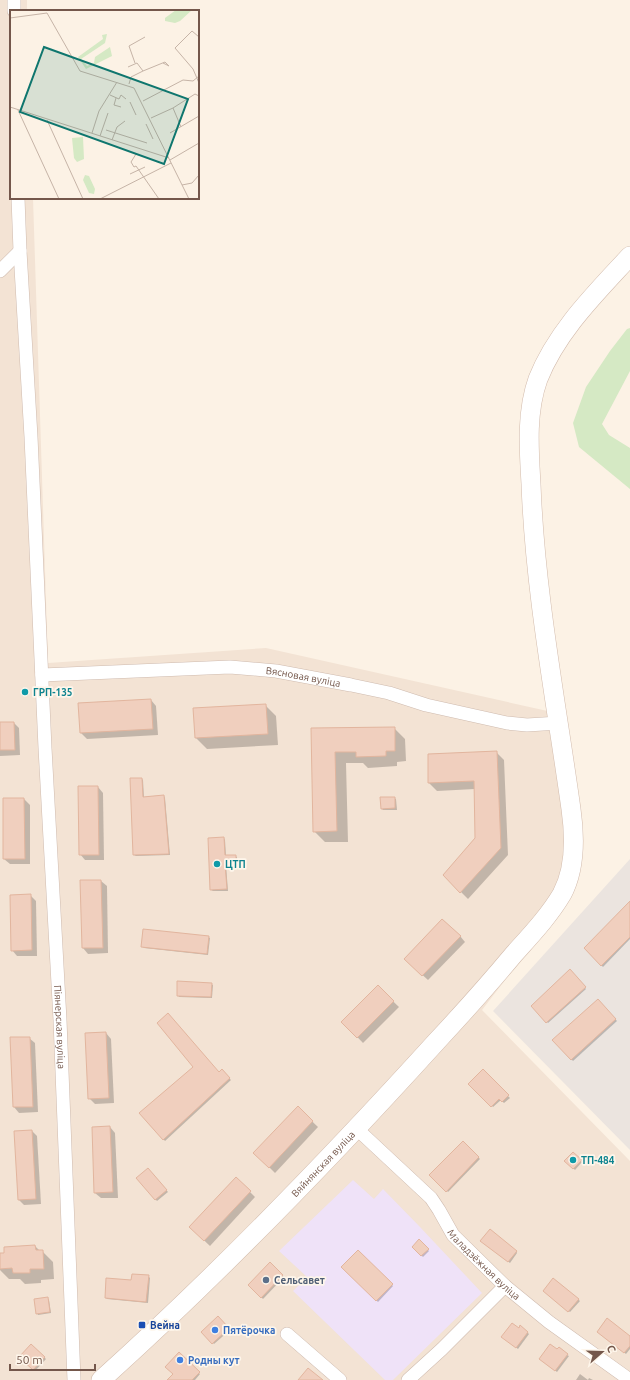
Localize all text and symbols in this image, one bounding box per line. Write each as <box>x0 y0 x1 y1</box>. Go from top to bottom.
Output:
inset map <box>10 10 199 199</box>
street label: Вясновая вуліца <box>265 665 341 689</box>
marker: ГРП-135 <box>20 687 30 697</box>
place label: ГРП-135 <box>33 687 73 698</box>
marker: ЦТП <box>212 859 222 869</box>
place label: ЦТП <box>225 859 246 870</box>
street label: Піянерская вуліца <box>52 985 67 1069</box>
street label: Вяйнянская вуліца <box>289 1129 357 1199</box>
marker: ТП-484 <box>568 1155 578 1165</box>
place label: ТП-484 <box>581 1155 615 1166</box>
street label: Маладзёжная вуліца <box>445 1228 522 1302</box>
marker: Сельсавет <box>261 1275 271 1285</box>
place label: Сельсавет <box>274 1275 325 1286</box>
marker: Вейна <box>137 1320 147 1330</box>
place label: Вейна <box>150 1320 180 1331</box>
marker: Пятёрочка <box>210 1325 220 1335</box>
place label: Пятёрочка <box>223 1325 275 1336</box>
north arrow <box>582 1332 622 1372</box>
text: С <box>605 1343 618 1354</box>
scale bar <box>10 1346 95 1372</box>
text: 50 m <box>16 1353 43 1366</box>
marker: Родны кут <box>175 1355 185 1365</box>
place label: Родны кут <box>188 1355 240 1366</box>

